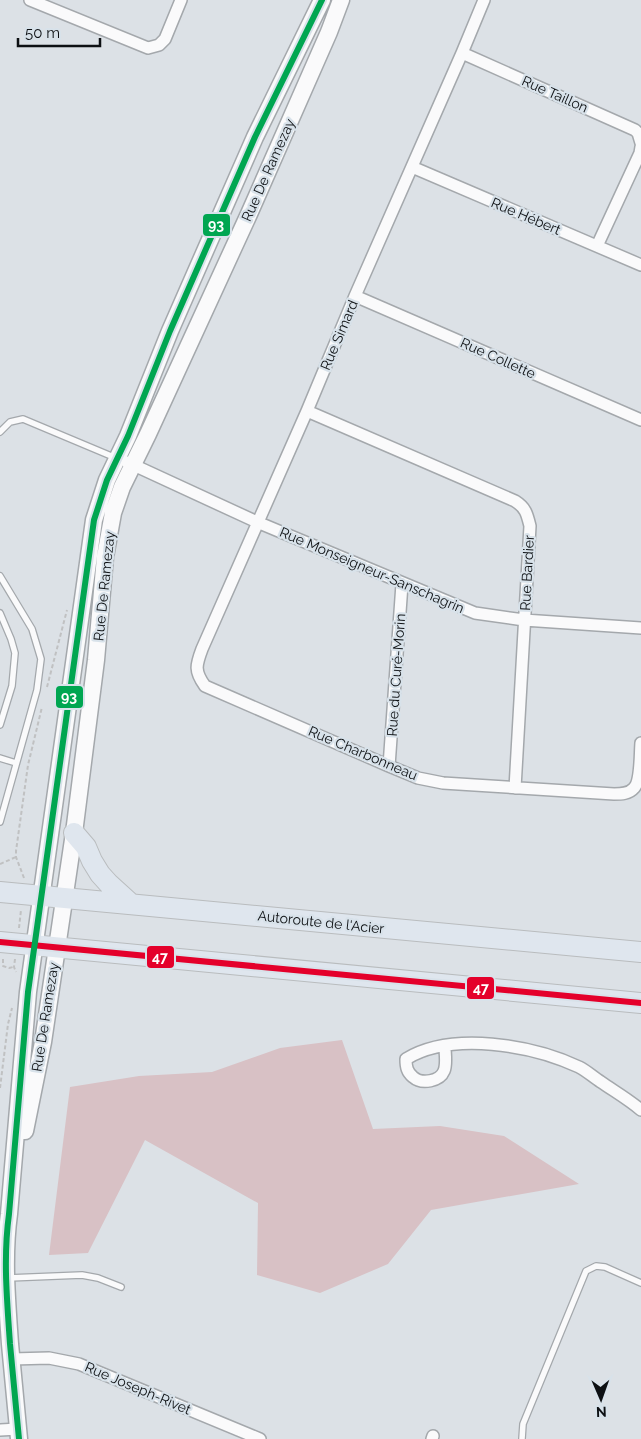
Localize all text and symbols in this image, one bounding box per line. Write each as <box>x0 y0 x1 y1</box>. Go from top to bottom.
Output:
scale bar <box>18 15 100 47</box>
text: 50 m <box>25 24 60 42</box>
street label: Rue Taillon <box>519 72 591 116</box>
street label: Rue De Ramezay <box>238 116 298 224</box>
street label: Rue Hébert <box>489 194 563 238</box>
line badge: 93 <box>202 213 231 237</box>
text: 93 <box>208 217 224 233</box>
street label: Rue Simard <box>317 298 361 372</box>
street label: Rue Collette <box>458 334 538 382</box>
street label: Rue Monseigneur-Sanschagrin <box>277 524 467 616</box>
street label: Rue De Ramezay <box>90 530 118 642</box>
street label: Rue Bardier <box>517 535 537 611</box>
street label: Rue du Curé-Morin <box>384 613 408 737</box>
line badge: 93 <box>55 685 84 709</box>
text: 93 <box>61 689 77 705</box>
street label: Rue Charbonneau <box>306 723 420 783</box>
street label: Autoroute de l'Acier <box>257 907 385 937</box>
line badge: 47 <box>146 945 175 969</box>
text: 47 <box>152 949 168 965</box>
street label: Rue De Ramezay <box>28 961 62 1073</box>
line badge: 47 <box>466 976 495 1000</box>
text: 47 <box>473 980 489 996</box>
street label: Rue Joseph-Rivet <box>83 1358 194 1418</box>
north arrow <box>576 1374 626 1424</box>
text: N <box>596 1404 607 1420</box>

